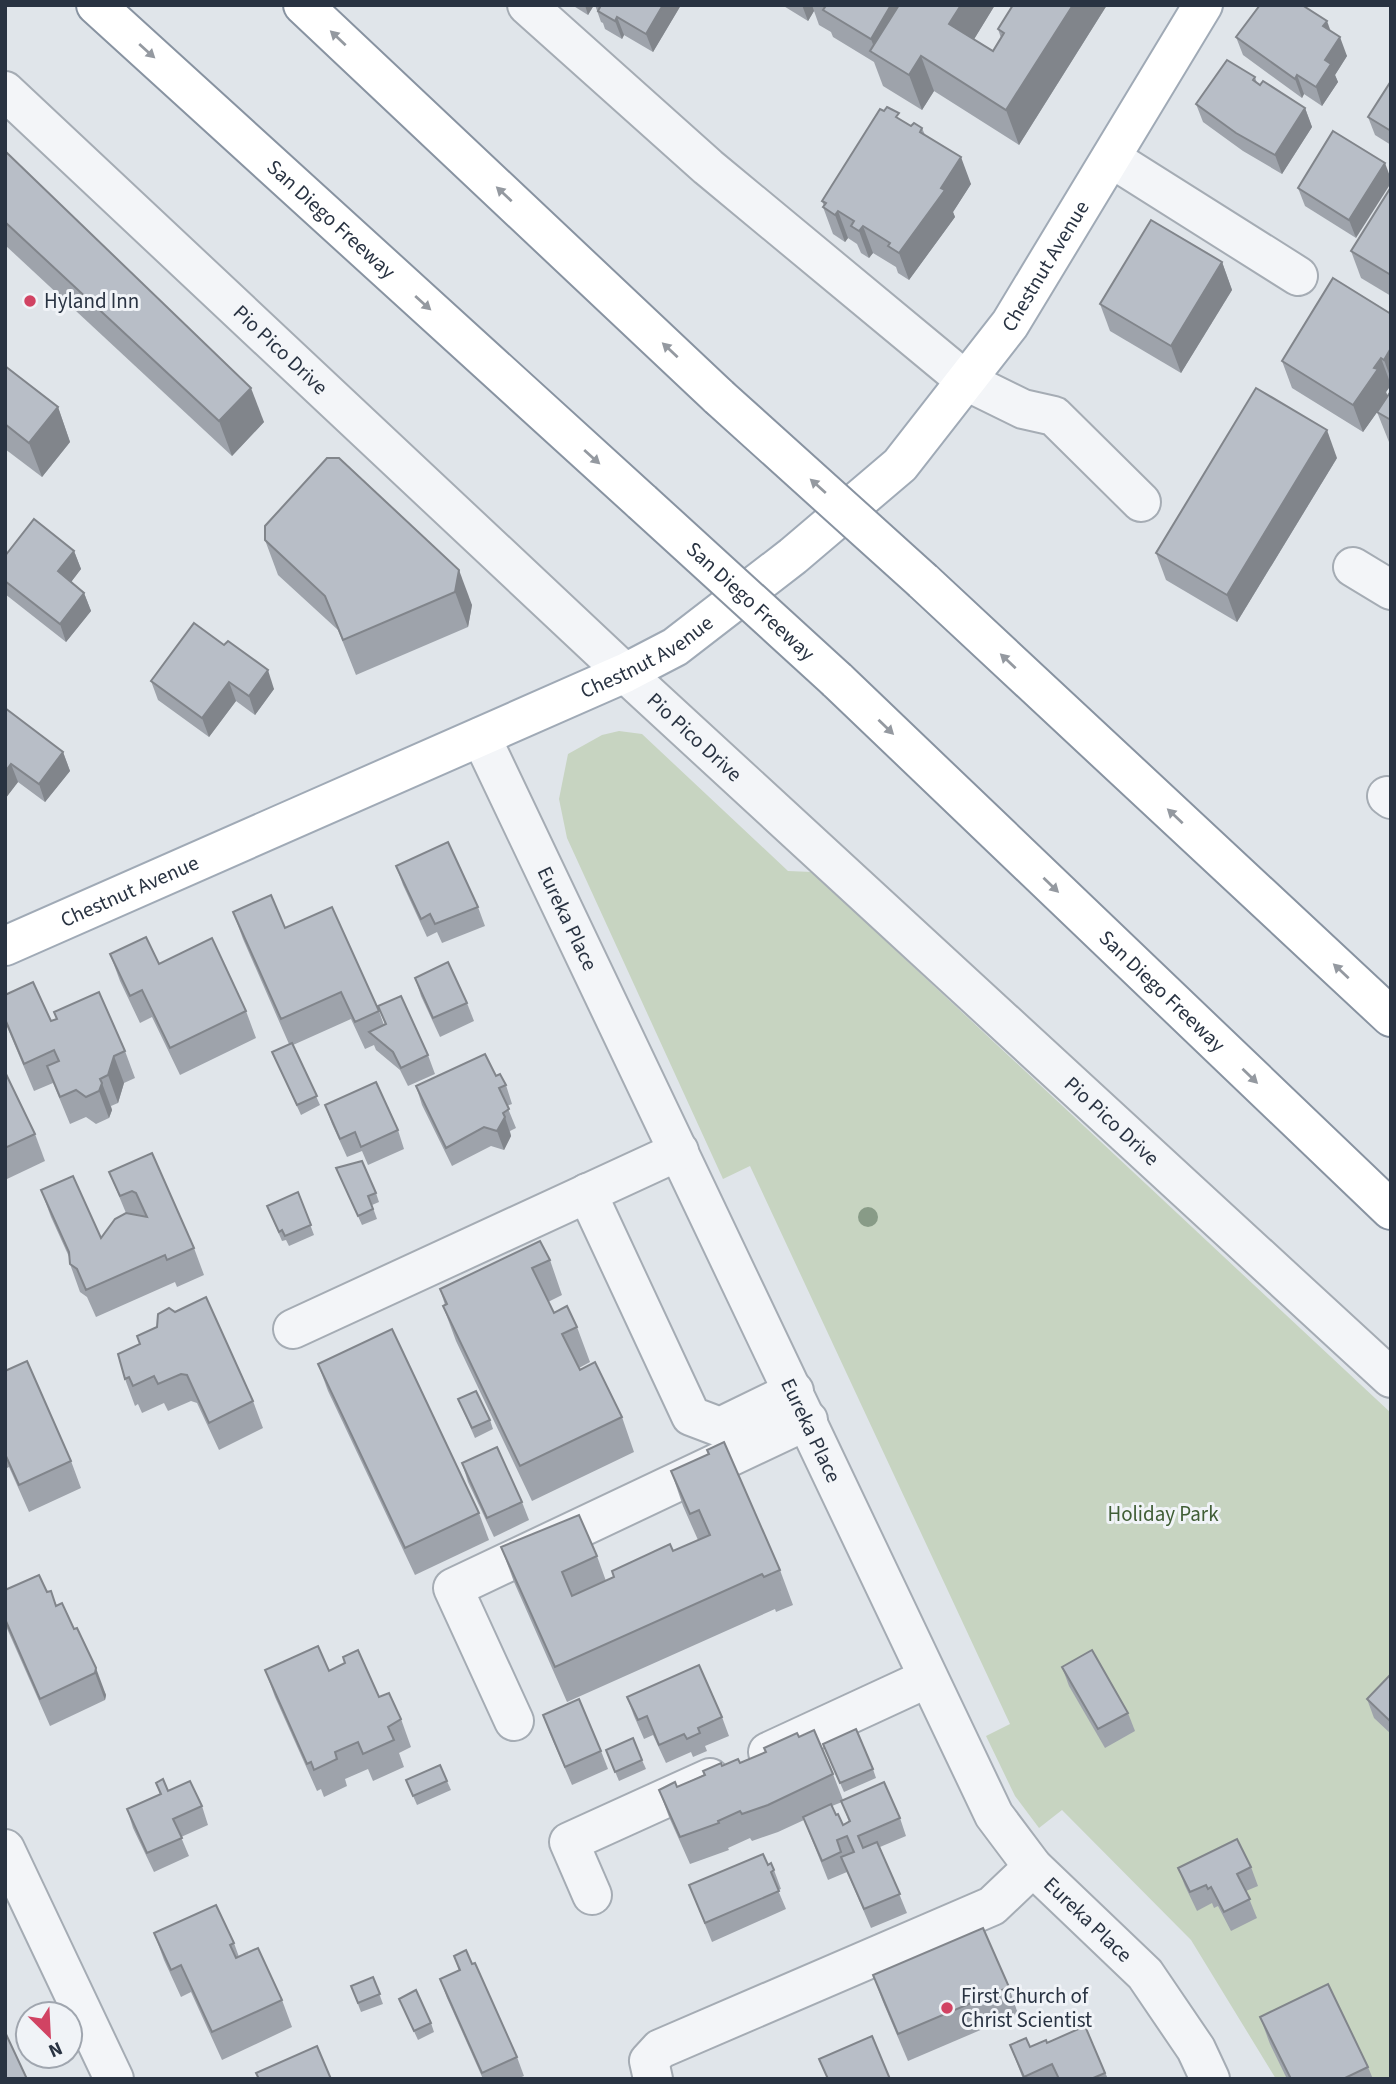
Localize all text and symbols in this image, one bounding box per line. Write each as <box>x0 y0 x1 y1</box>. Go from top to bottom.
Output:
one-way arrow <box>330 31 347 47</box>
one-way arrow <box>138 43 156 59</box>
street label: San Diego Freeway <box>260 152 402 286</box>
one-way arrow <box>495 186 513 202</box>
street label: Chestnut Avenue <box>994 195 1096 338</box>
place label: Hyland Inn <box>44 286 139 316</box>
marker: Hyland Inn <box>22 293 38 309</box>
one-way arrow <box>415 295 432 311</box>
street label: Pio Pico Drive <box>227 298 335 402</box>
one-way arrow <box>661 342 679 358</box>
one-way arrow <box>583 448 600 464</box>
one-way arrow <box>809 478 827 494</box>
street label: San Diego Freeway <box>680 534 822 668</box>
street label: Chestnut Avenue <box>575 608 719 706</box>
one-way arrow <box>1000 653 1017 669</box>
street label: Pio Pico Drive <box>640 685 749 789</box>
one-way arrow <box>877 719 894 735</box>
one-way arrow <box>1166 807 1183 824</box>
street label: Chestnut Avenue <box>56 848 203 935</box>
street label: Eureka Place <box>530 861 605 976</box>
one-way arrow <box>1042 876 1059 893</box>
street label: San Diego Freeway <box>1092 923 1232 1059</box>
one-way arrow <box>1332 963 1350 979</box>
one-way arrow <box>1241 1067 1258 1083</box>
street label: Pio Pico Drive <box>1058 1069 1166 1173</box>
street label: Eureka Place <box>773 1373 849 1488</box>
park label: Holiday Park <box>1107 1499 1219 1529</box>
street label: Eureka Place <box>1037 1870 1139 1969</box>
place label: First Church of Christ Scientist <box>961 1981 1092 2035</box>
north arrow <box>14 2000 84 2070</box>
marker: First Church of Christ Scientist <box>939 2000 955 2016</box>
text: N <box>44 2034 67 2064</box>

